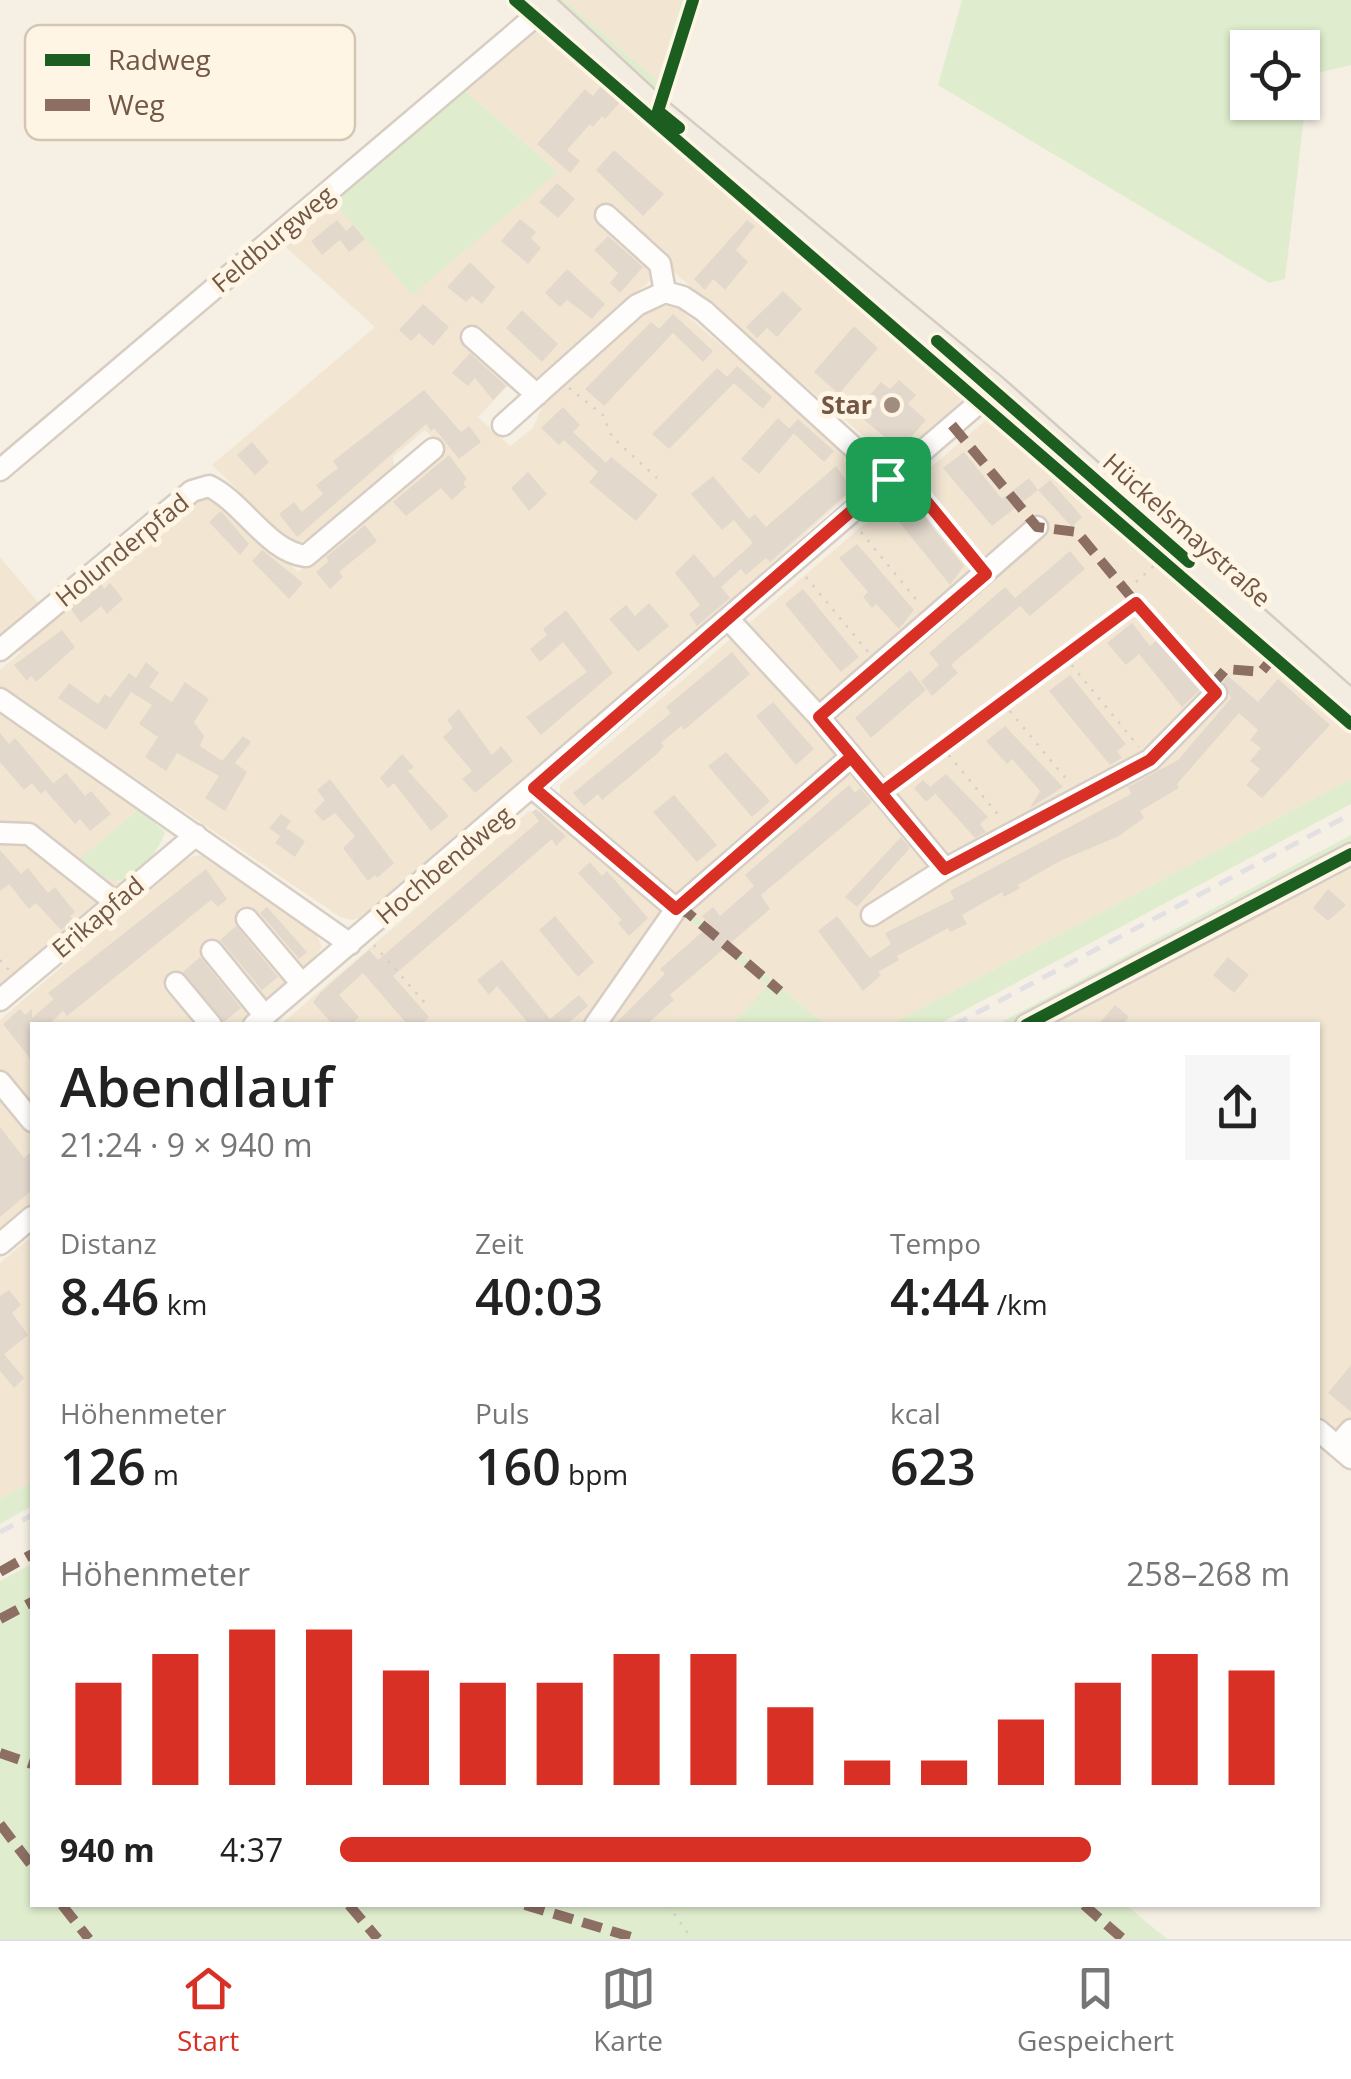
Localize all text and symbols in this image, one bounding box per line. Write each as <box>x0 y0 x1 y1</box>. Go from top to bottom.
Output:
legend <box>25 25 355 140</box>
map controls <box>1230 30 1320 120</box>
button: locate <box>1230 30 1320 120</box>
text: Radweg <box>108 40 211 78</box>
text: Weg <box>108 85 165 123</box>
street label: Feldburgweg <box>204 177 341 299</box>
place label: Star <box>821 387 872 421</box>
marker: Star <box>881 394 903 416</box>
pin <box>846 437 931 522</box>
street label: Hückelsmaystraße <box>1096 445 1279 614</box>
icon: arrive <box>861 452 916 507</box>
street label: Holunderpfad <box>47 485 195 614</box>
street label: Hochbendweg <box>368 797 519 931</box>
street label: Erikapfad <box>44 868 151 965</box>
text: Abendlauf <box>60 1048 334 1123</box>
button: share <box>1185 1055 1290 1160</box>
text: 21:24 · 9 × 940 m <box>60 1123 313 1166</box>
text: Distanz <box>60 1224 157 1262</box>
text: Zeit <box>475 1224 524 1262</box>
text: Tempo <box>890 1224 981 1262</box>
text: 8.46 <box>60 1262 159 1330</box>
text: 40:03 <box>475 1262 603 1330</box>
text: 4:44 <box>890 1262 989 1330</box>
text: km <box>159 1285 207 1323</box>
text: /km <box>989 1285 1048 1323</box>
text: Höhenmeter <box>60 1394 226 1432</box>
text: Puls <box>475 1394 529 1432</box>
text: kcal <box>890 1394 941 1432</box>
text: 126 <box>60 1432 146 1500</box>
text: 160 <box>475 1432 561 1500</box>
text: 623 <box>890 1432 976 1500</box>
text: m <box>146 1455 179 1493</box>
text: bpm <box>561 1455 628 1493</box>
text: Höhenmeter <box>60 1552 250 1595</box>
text: 258–268 m <box>1126 1552 1290 1595</box>
text: 940 m <box>60 1828 155 1871</box>
text: 4:37 <box>220 1828 283 1871</box>
tab: Start <box>177 1961 239 2059</box>
tab: Karte <box>593 1961 663 2059</box>
tab: Gespeichert <box>1017 1961 1174 2059</box>

